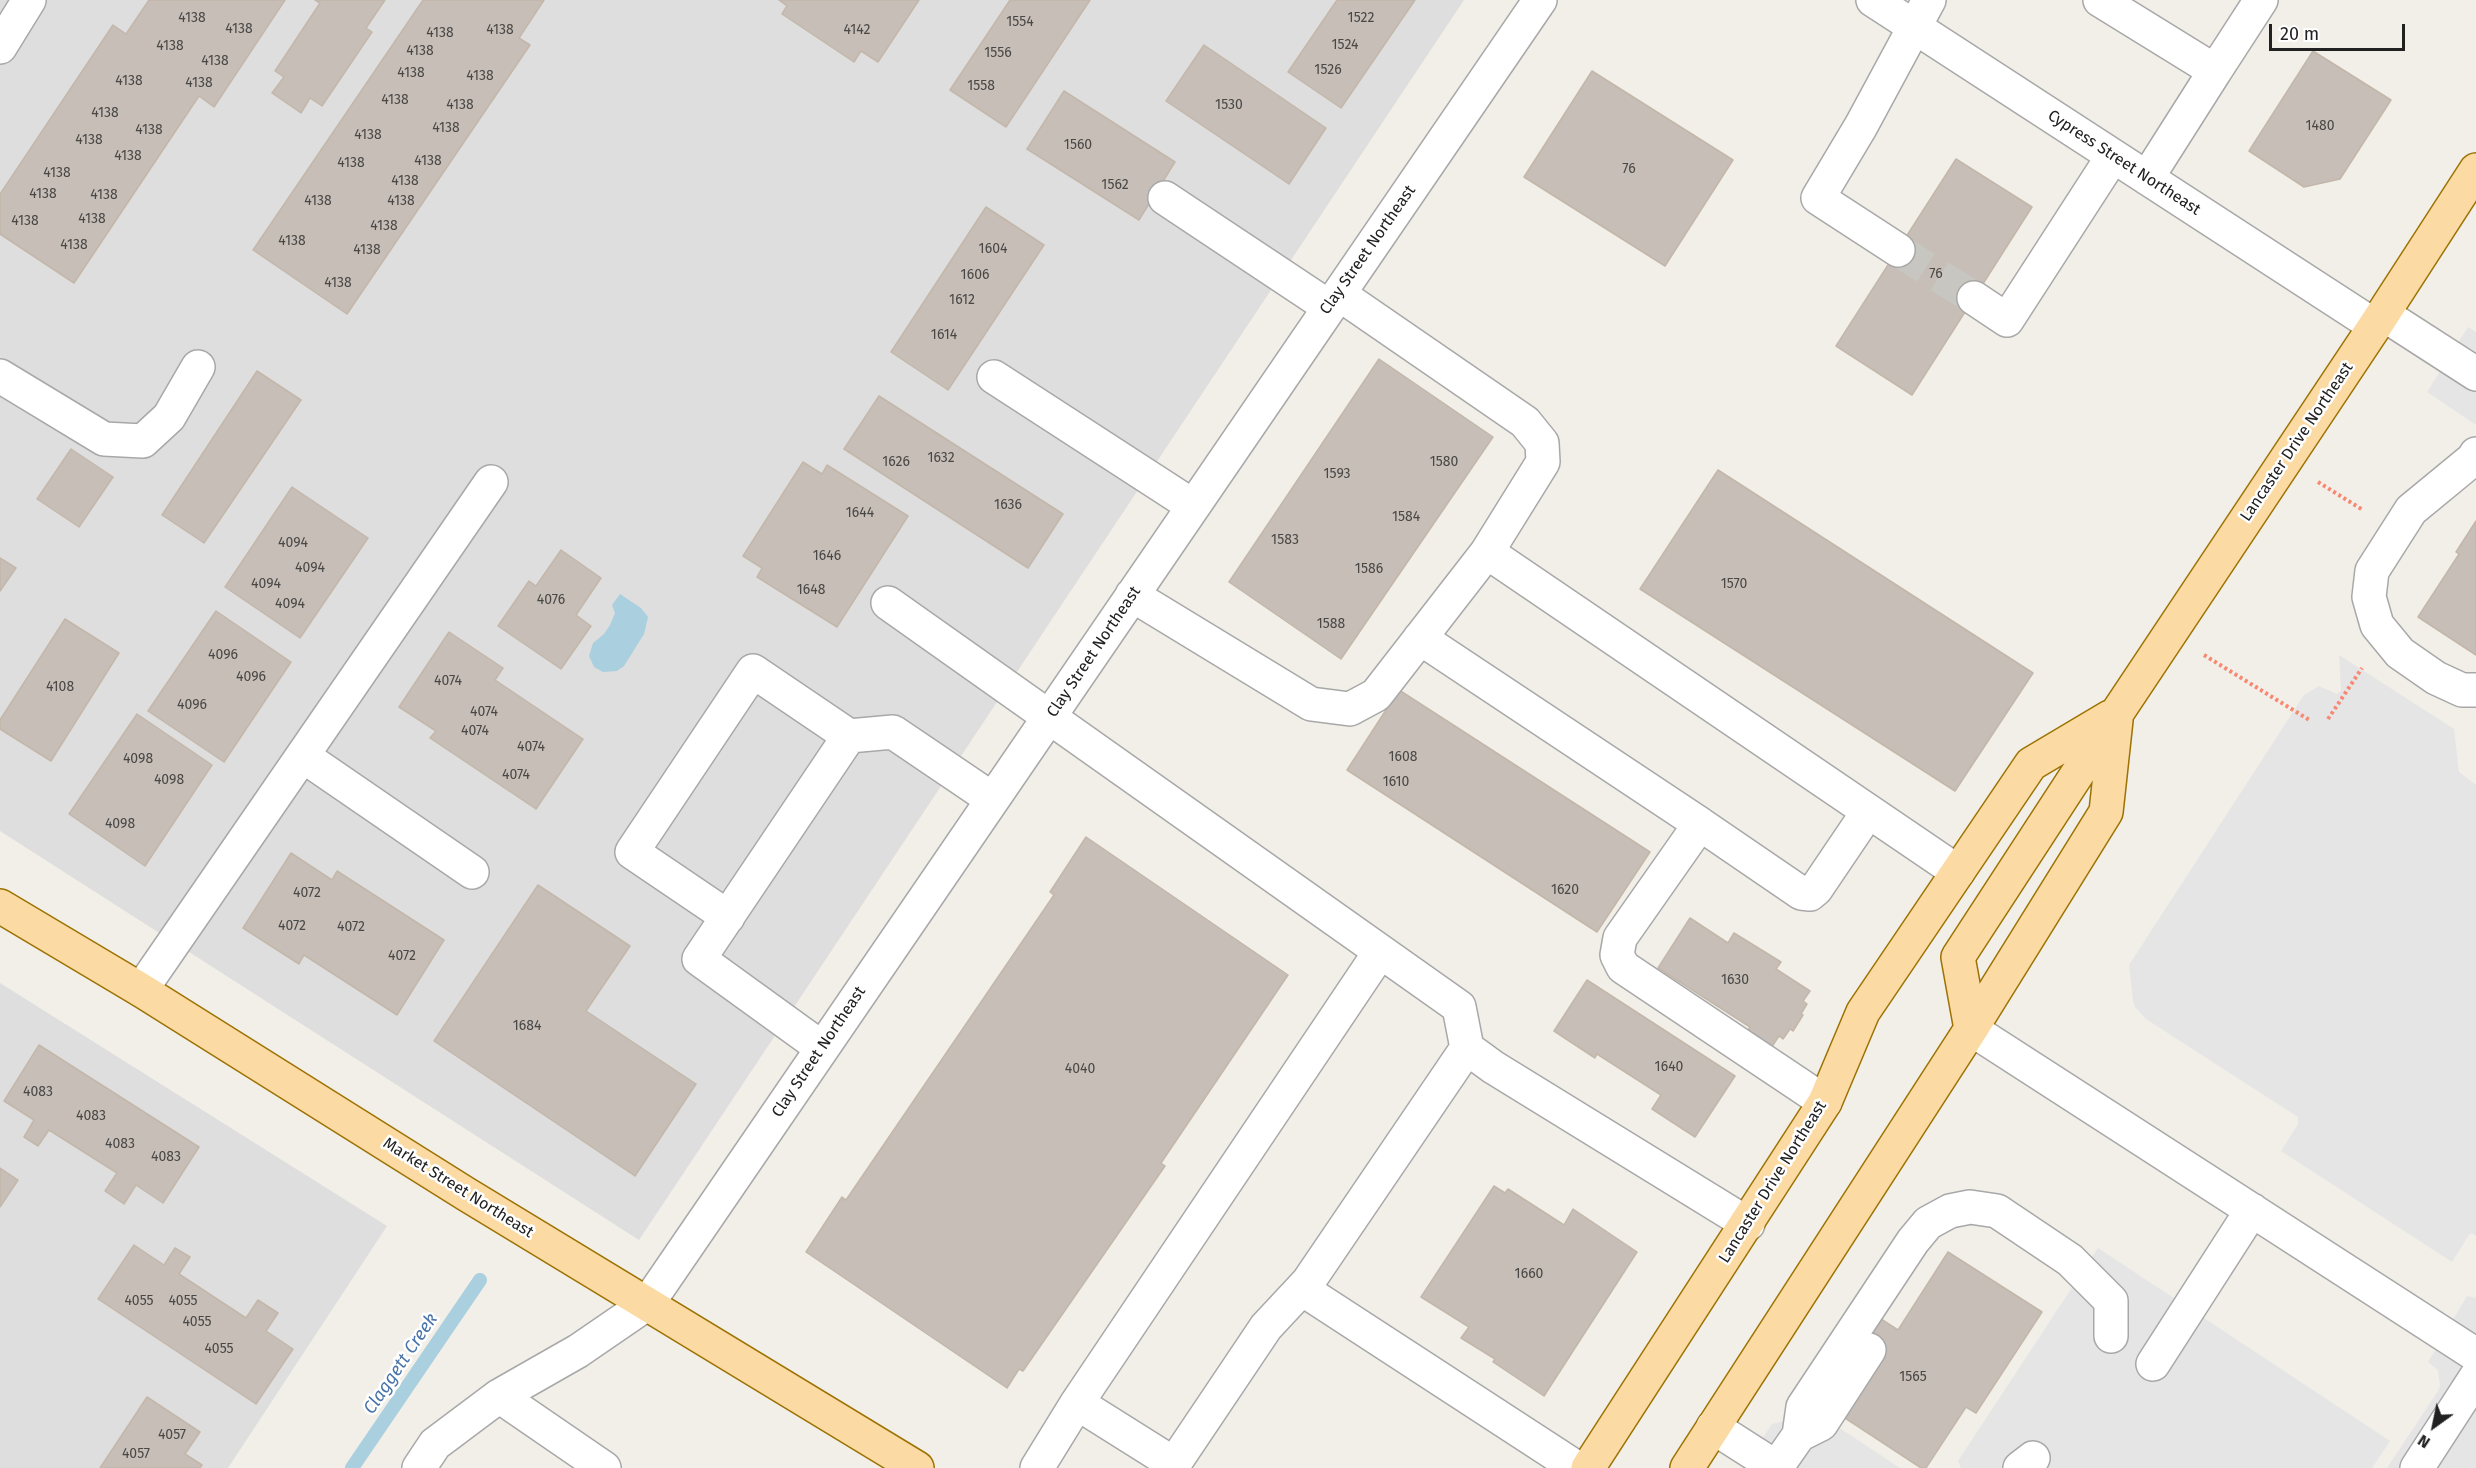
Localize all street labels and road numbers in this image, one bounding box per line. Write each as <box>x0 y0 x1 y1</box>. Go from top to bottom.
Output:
street label: Cypress Street Northeast <box>2044 106 2204 220</box>
street label: Clay Street Northeast <box>1316 182 1420 318</box>
street label: Lancaster Drive Northeast <box>2237 359 2357 525</box>
street label: Clay Street Northeast <box>1043 583 1145 721</box>
street label: Clay Street Northeast <box>768 983 870 1121</box>
street label: Lancaster Drive Northeast <box>1715 1097 1831 1267</box>
street label: Market Street Northeast <box>379 1134 537 1242</box>

